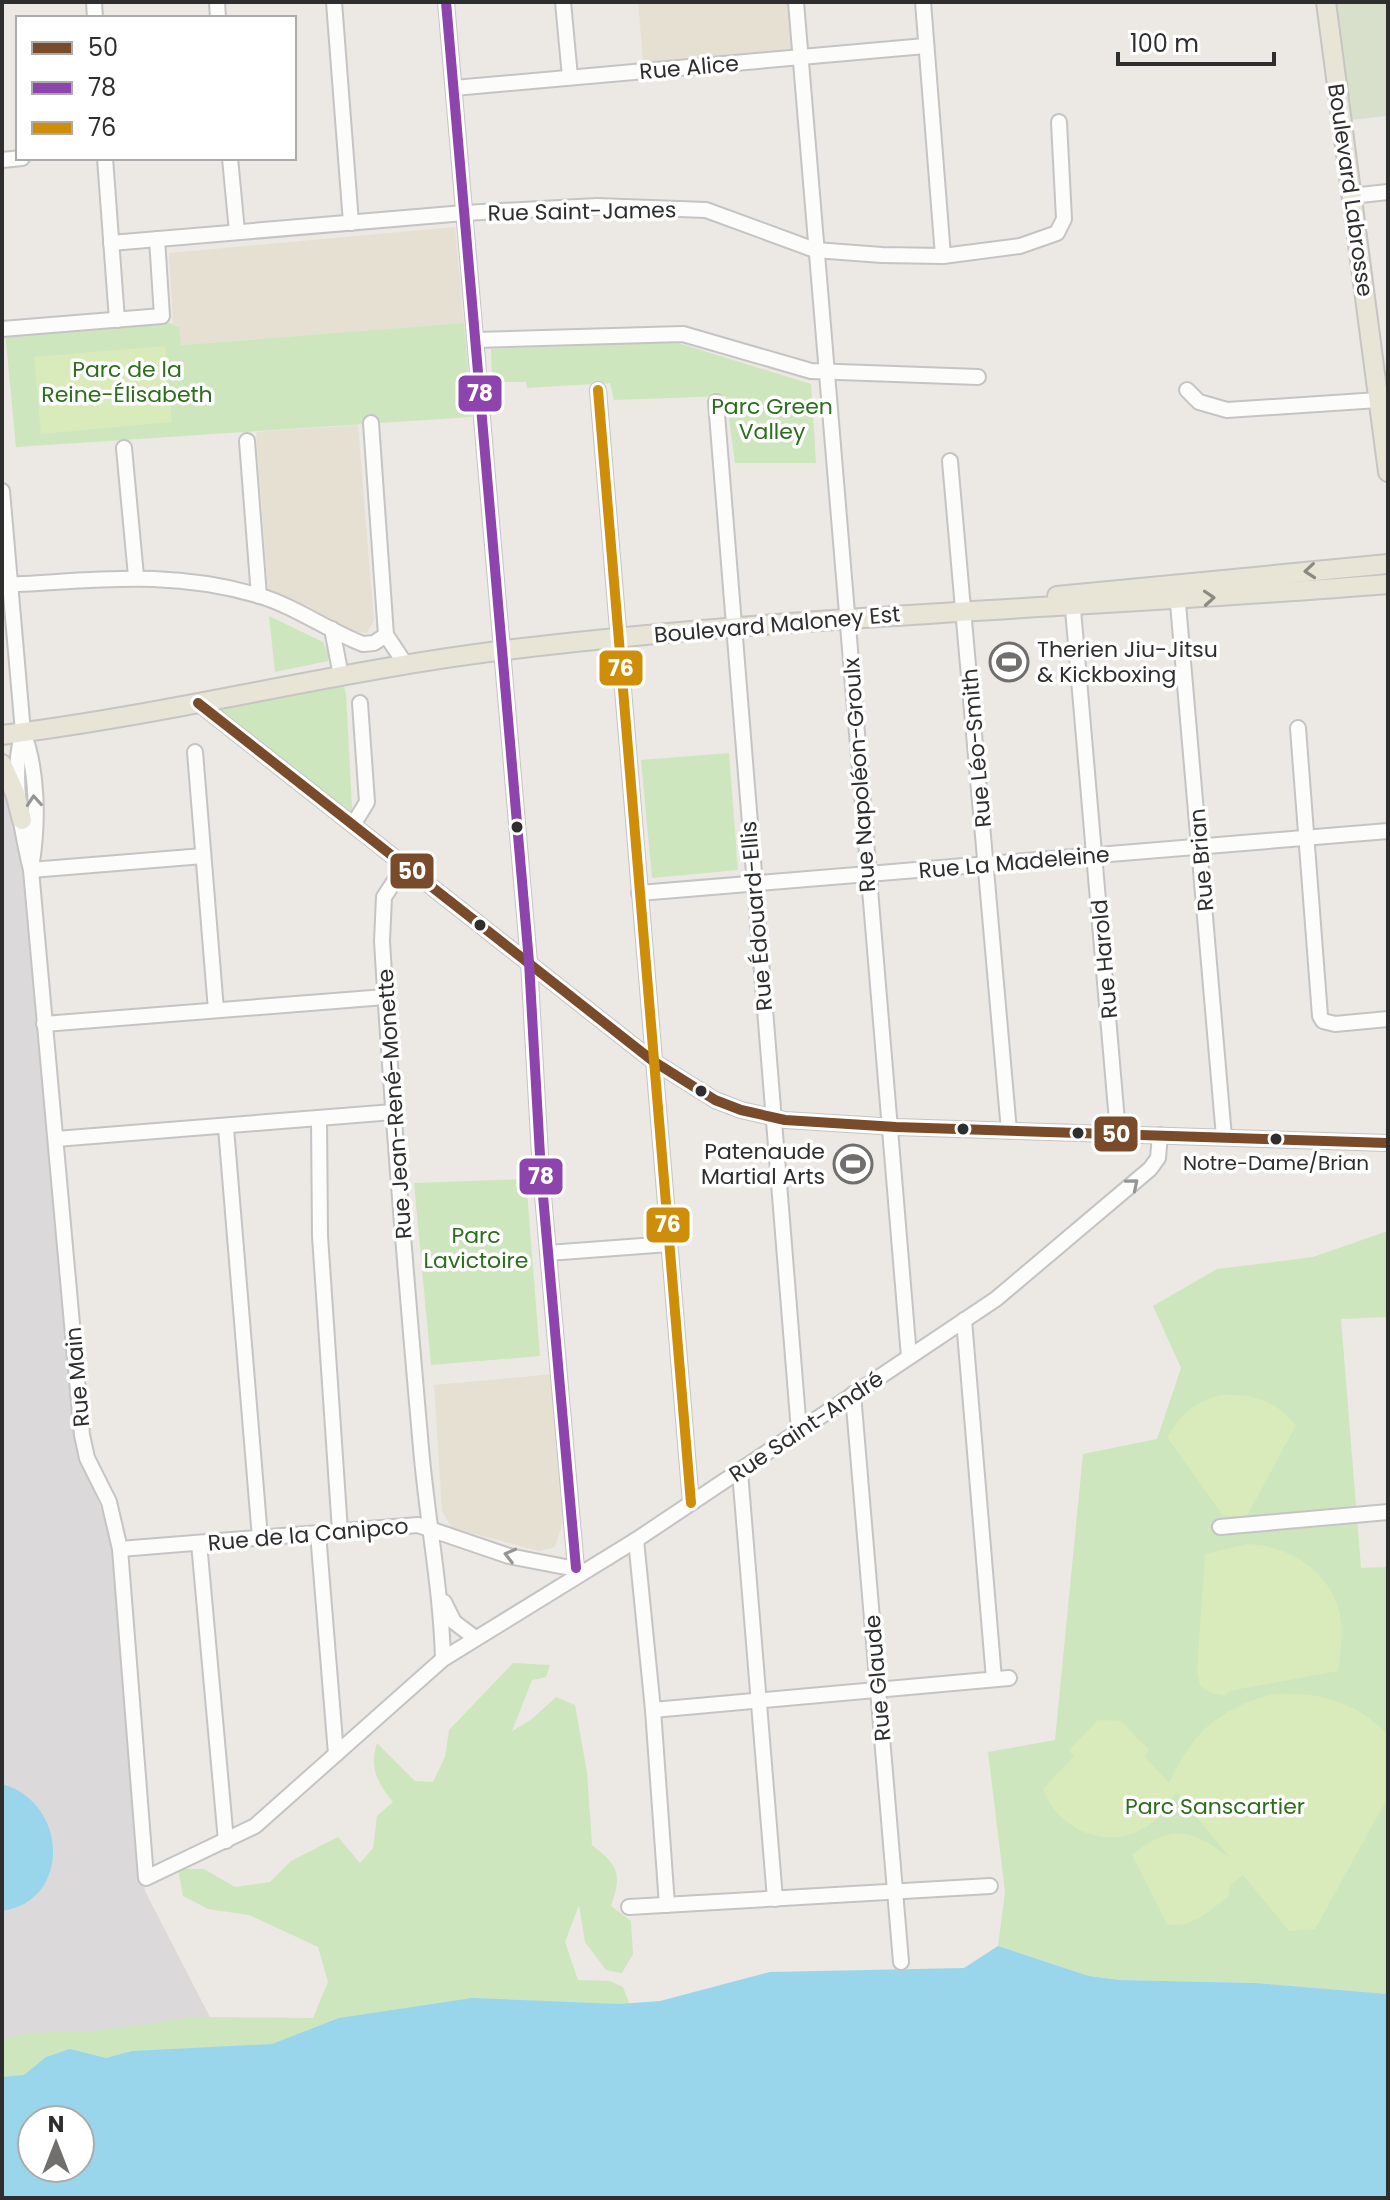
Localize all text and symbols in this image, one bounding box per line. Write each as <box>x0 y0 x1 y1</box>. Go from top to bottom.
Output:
legend <box>16 16 296 160</box>
scale bar <box>1118 16 1274 66</box>
text: 100 m <box>1130 27 1199 60</box>
text: 50 <box>88 31 118 64</box>
street label: Rue Alice <box>638 48 740 87</box>
text: 78 <box>88 71 116 104</box>
street label: Boulevard Labrosse <box>1320 81 1381 299</box>
text: 76 <box>88 111 116 144</box>
street label: Rue Saint-James <box>487 194 677 229</box>
park label: Parc de la Reine-Élisabeth <box>41 354 213 410</box>
line badge: 78 <box>457 374 503 413</box>
text: 78 <box>467 378 493 409</box>
park label: Parc Green Valley <box>711 391 833 447</box>
one-way arrow <box>1303 562 1316 579</box>
one-way arrow <box>1203 590 1216 607</box>
street label: Boulevard Maloney Est <box>653 598 901 651</box>
place label: Therien Jiu-Jitsu & Kickboxing <box>1037 634 1218 690</box>
sports icon: Therien Jiu-Jitsu & Kickboxing <box>988 641 1030 683</box>
line badge: 76 <box>598 649 644 687</box>
text: 76 <box>608 653 634 684</box>
street label: Rue Napoléon-Groulx <box>836 656 883 893</box>
street label: Rue Léo-Smith <box>954 667 999 829</box>
one-way arrow <box>26 794 43 807</box>
street label: Rue Brian <box>1182 807 1221 913</box>
unlabelled marker <box>509 819 525 835</box>
street label: Rue Édouard-Ellis <box>733 820 780 1012</box>
street label: Rue La Madeleine <box>917 839 1111 886</box>
line badge: 50 <box>389 852 435 890</box>
text: 50 <box>398 856 426 887</box>
street label: Rue Harold <box>1084 898 1125 1020</box>
unlabelled marker <box>472 917 488 933</box>
street label: Rue Jean-René-Monette <box>370 968 419 1240</box>
unlabelled marker <box>693 1083 709 1099</box>
line badge: 50 <box>1093 1115 1139 1153</box>
text: 50 <box>1102 1119 1130 1150</box>
unlabelled marker <box>955 1121 971 1137</box>
unlabelled marker <box>1070 1125 1086 1141</box>
marker: Notre-Dame/Brian <box>1268 1131 1284 1147</box>
place label: Patenaude Martial Arts <box>701 1136 825 1192</box>
sports icon: Patenaude Martial Arts <box>832 1143 874 1185</box>
place label: Notre-Dame/Brian <box>1183 1149 1369 1177</box>
line badge: 78 <box>518 1157 564 1196</box>
text: 78 <box>528 1161 554 1192</box>
one-way arrow <box>1123 1179 1138 1194</box>
line badge: 76 <box>645 1206 691 1244</box>
text: 76 <box>655 1209 681 1240</box>
park label: Parc Lavictoire <box>424 1220 528 1276</box>
street label: Rue Main <box>58 1326 97 1428</box>
street label: Rue Saint-André <box>723 1363 890 1490</box>
street label: Rue de la Canipco <box>206 1510 410 1559</box>
one-way arrow <box>503 1548 517 1565</box>
street label: Rue Glaude <box>857 1613 898 1743</box>
park label: Parc Sanscartier <box>1125 1791 1305 1822</box>
north arrow <box>16 2104 96 2184</box>
text: N <box>48 2109 64 2140</box>

